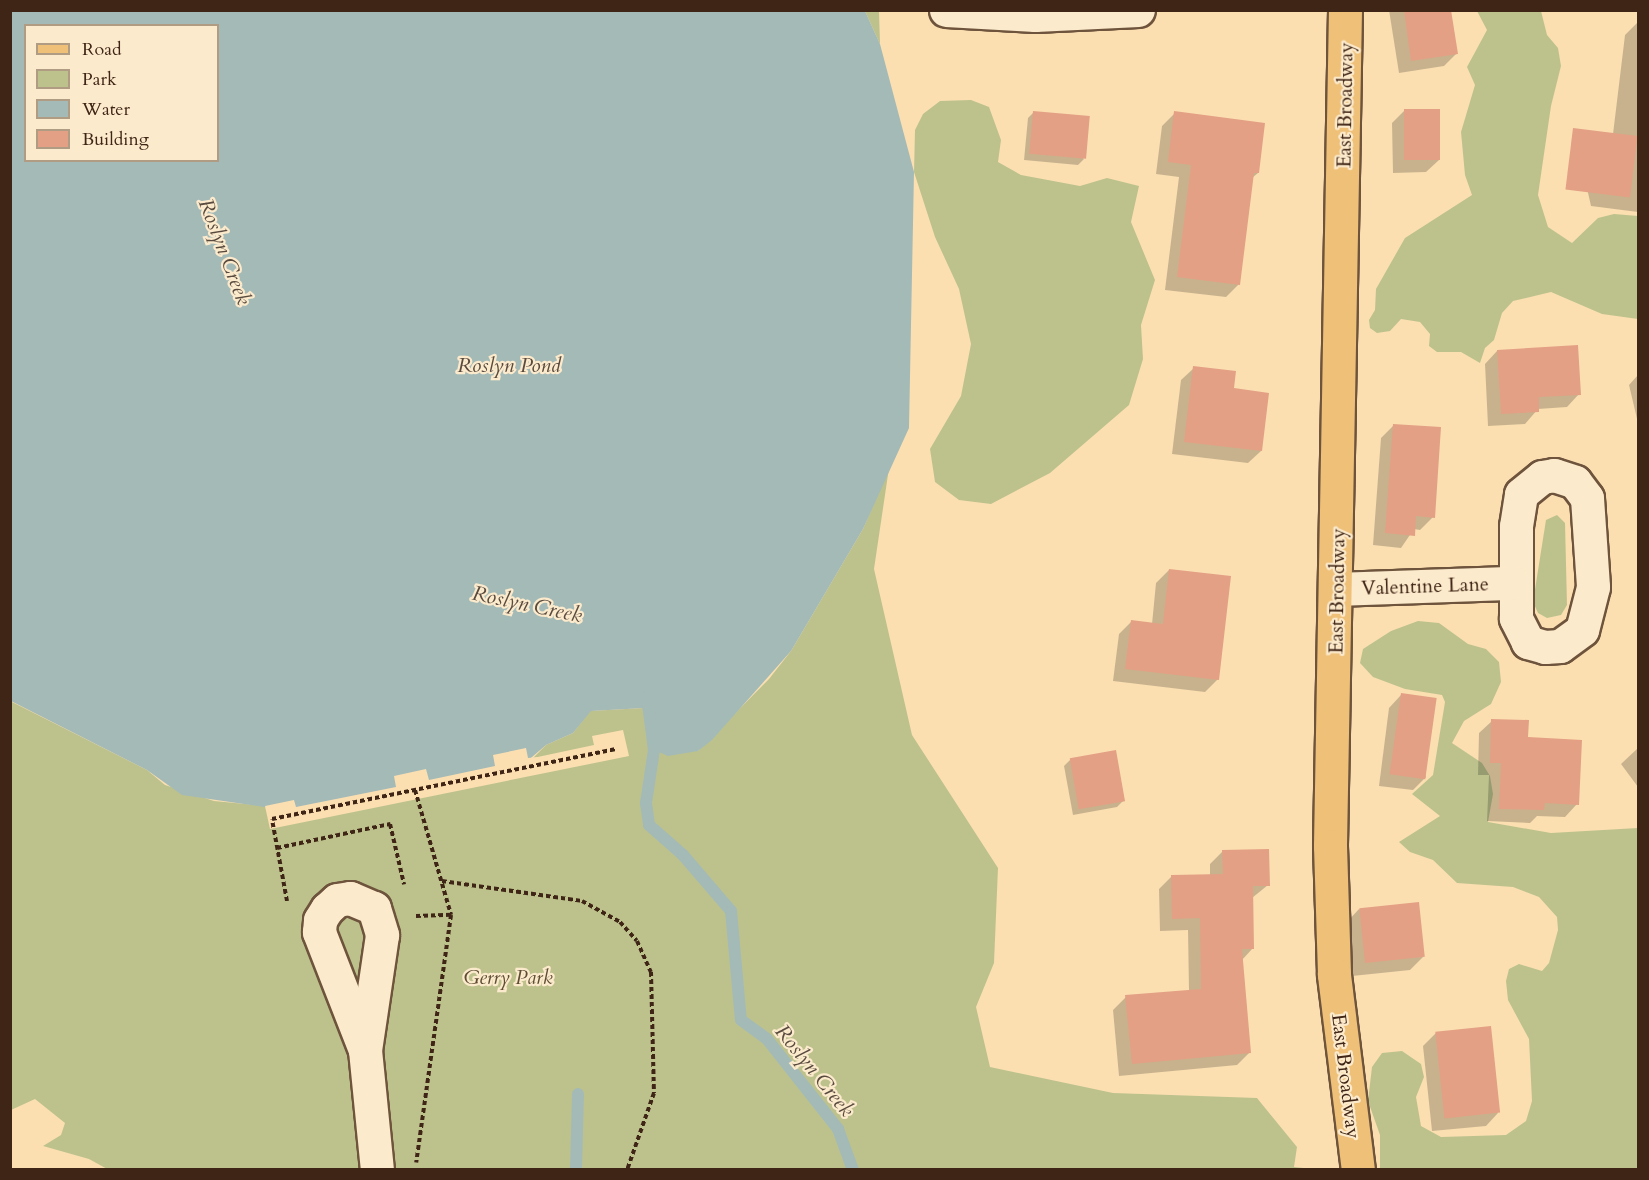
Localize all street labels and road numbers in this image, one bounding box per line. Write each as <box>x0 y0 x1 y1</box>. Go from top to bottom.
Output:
street label: East Broadway <box>1332 42 1358 168</box>
street label: East Broadway <box>1324 528 1350 654</box>
street label: Valentine Lane <box>1361 572 1489 600</box>
street label: East Broadway <box>1326 1012 1366 1140</box>

